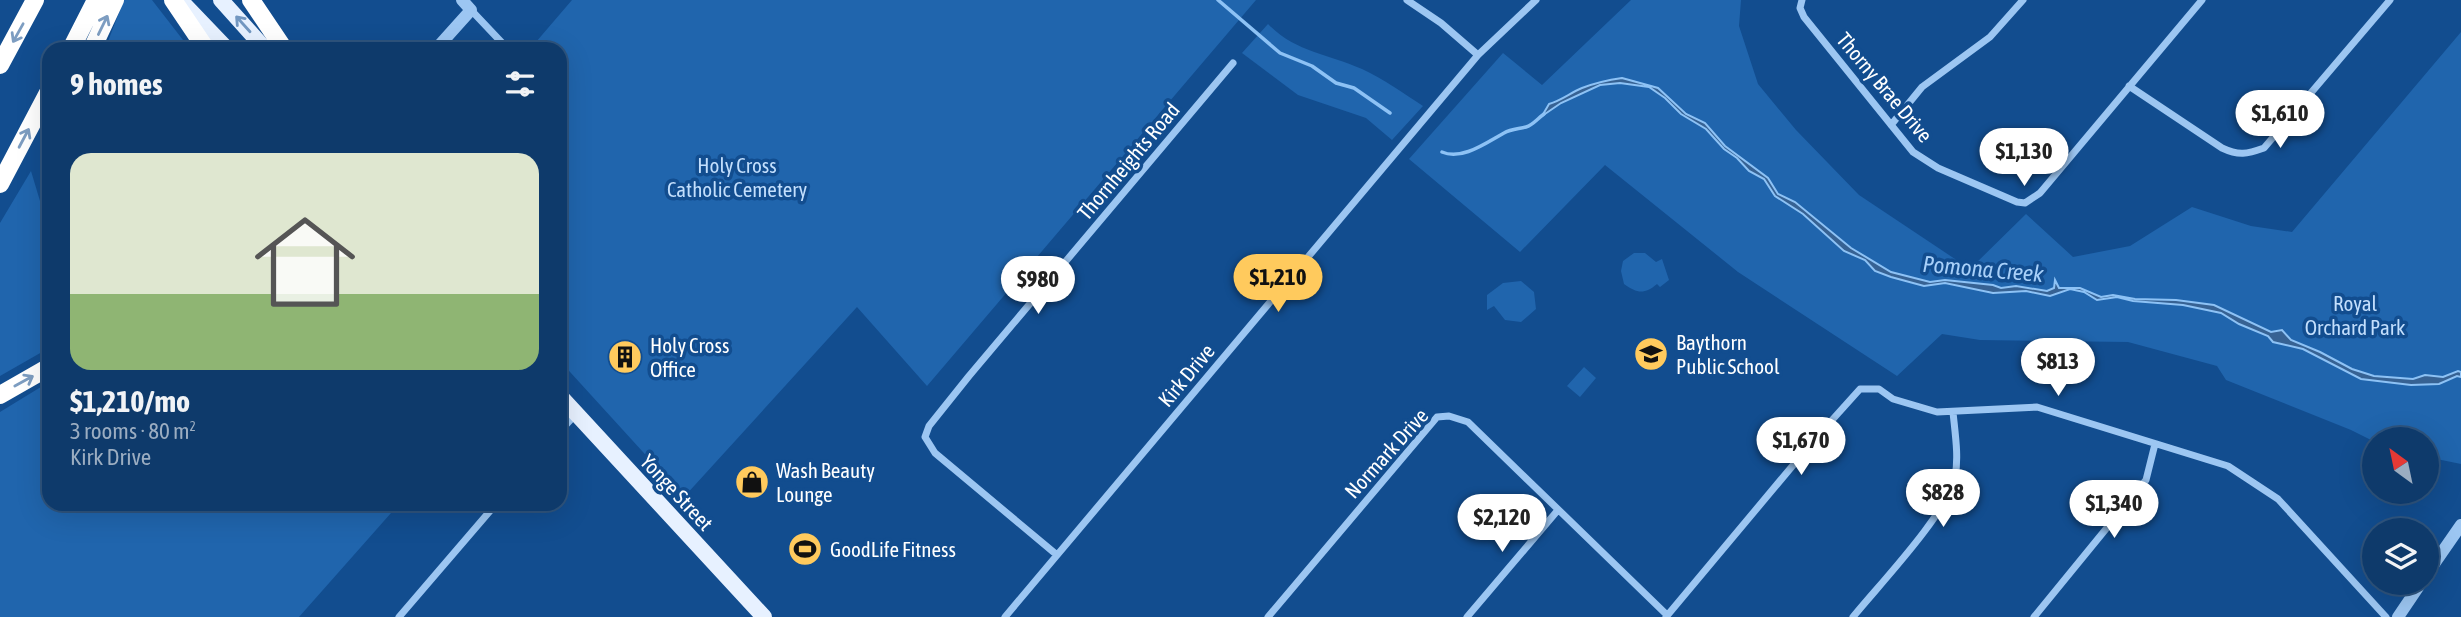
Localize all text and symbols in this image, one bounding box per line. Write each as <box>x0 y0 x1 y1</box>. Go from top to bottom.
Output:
one-way arrow <box>98 14 111 35</box>
one-way arrow <box>235 16 251 34</box>
one-way arrow <box>11 22 25 42</box>
street label: Thorny Brae Drive <box>1832 27 1938 147</box>
icon: filters <box>501 65 539 103</box>
text: 9 homes <box>70 67 163 101</box>
pin: $1,610 <box>2223 90 2337 150</box>
street label: Thornheights Road <box>1072 98 1184 224</box>
text: $1,610 <box>2252 100 2309 126</box>
one-way arrow <box>18 128 32 148</box>
pin: $1,130 <box>1967 128 2081 188</box>
text: $1,130 <box>1996 138 2053 164</box>
park label: Holy Cross Catholic Cemetery <box>667 153 807 201</box>
icon: home <box>242 199 368 325</box>
water label: Pomona Creek <box>1921 251 2045 287</box>
pin: $1,210 <box>1221 254 1335 314</box>
pin: $980 <box>997 256 1079 316</box>
text: $1,210 <box>1250 264 1307 290</box>
text: $980 <box>1017 266 1059 292</box>
park label: Royal Orchard Park <box>2305 291 2405 339</box>
place label: Baythorn Public School <box>1676 330 1780 378</box>
place label: Holy Cross Office <box>650 333 729 381</box>
school or university icon: Baythorn Public School <box>1632 335 1670 373</box>
building icon: Holy Cross Office <box>606 338 644 376</box>
pin: $813 <box>2017 338 2099 398</box>
street label: Kirk Drive <box>1153 339 1219 411</box>
text: $813 <box>2037 348 2079 374</box>
one-way arrow <box>14 374 34 388</box>
text: $1,210/mo <box>70 384 190 418</box>
street label: Normark Drive <box>1339 403 1433 503</box>
text: 3 rooms · 80 m² <box>70 418 196 444</box>
pin: $1,670 <box>1744 418 1858 477</box>
text: $1,670 <box>1773 427 1830 453</box>
north arrow <box>2362 427 2440 504</box>
map controls <box>2362 427 2439 595</box>
text: Kirk Drive <box>70 444 151 470</box>
street label: Yonge Street <box>636 449 718 535</box>
place label: Wash Beauty Lounge <box>776 458 875 506</box>
shop icon: Wash Beauty Lounge <box>733 463 771 501</box>
pin: $828 <box>1902 470 1984 529</box>
text: $828 <box>1922 479 1964 505</box>
pin: $1,340 <box>2057 480 2171 540</box>
text: $1,340 <box>2086 490 2143 516</box>
pin: $2,120 <box>1445 494 1559 554</box>
text: $2,120 <box>1474 504 1531 530</box>
button: layers <box>2362 518 2439 595</box>
sports icon: GoodLife Fitness <box>786 530 824 568</box>
place label: GoodLife Fitness <box>830 537 956 561</box>

